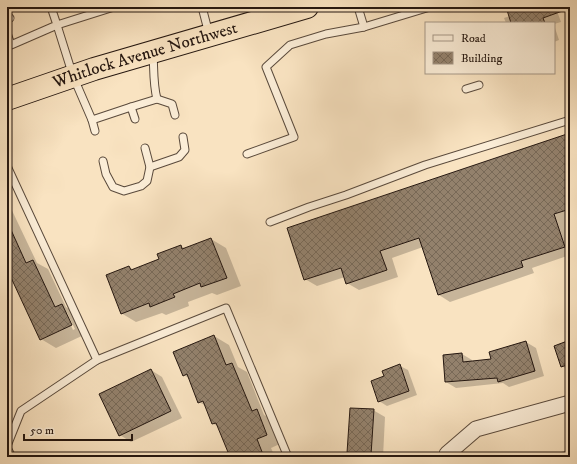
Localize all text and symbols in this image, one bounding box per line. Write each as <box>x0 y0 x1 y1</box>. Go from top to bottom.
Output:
street label: Whitlock Avenue Northwest <box>49 17 240 94</box>
legend <box>425 22 555 74</box>
text: Road <box>461 31 486 46</box>
text: Building <box>461 51 502 66</box>
scale bar <box>24 416 132 442</box>
text: 50 m <box>30 423 54 438</box>

